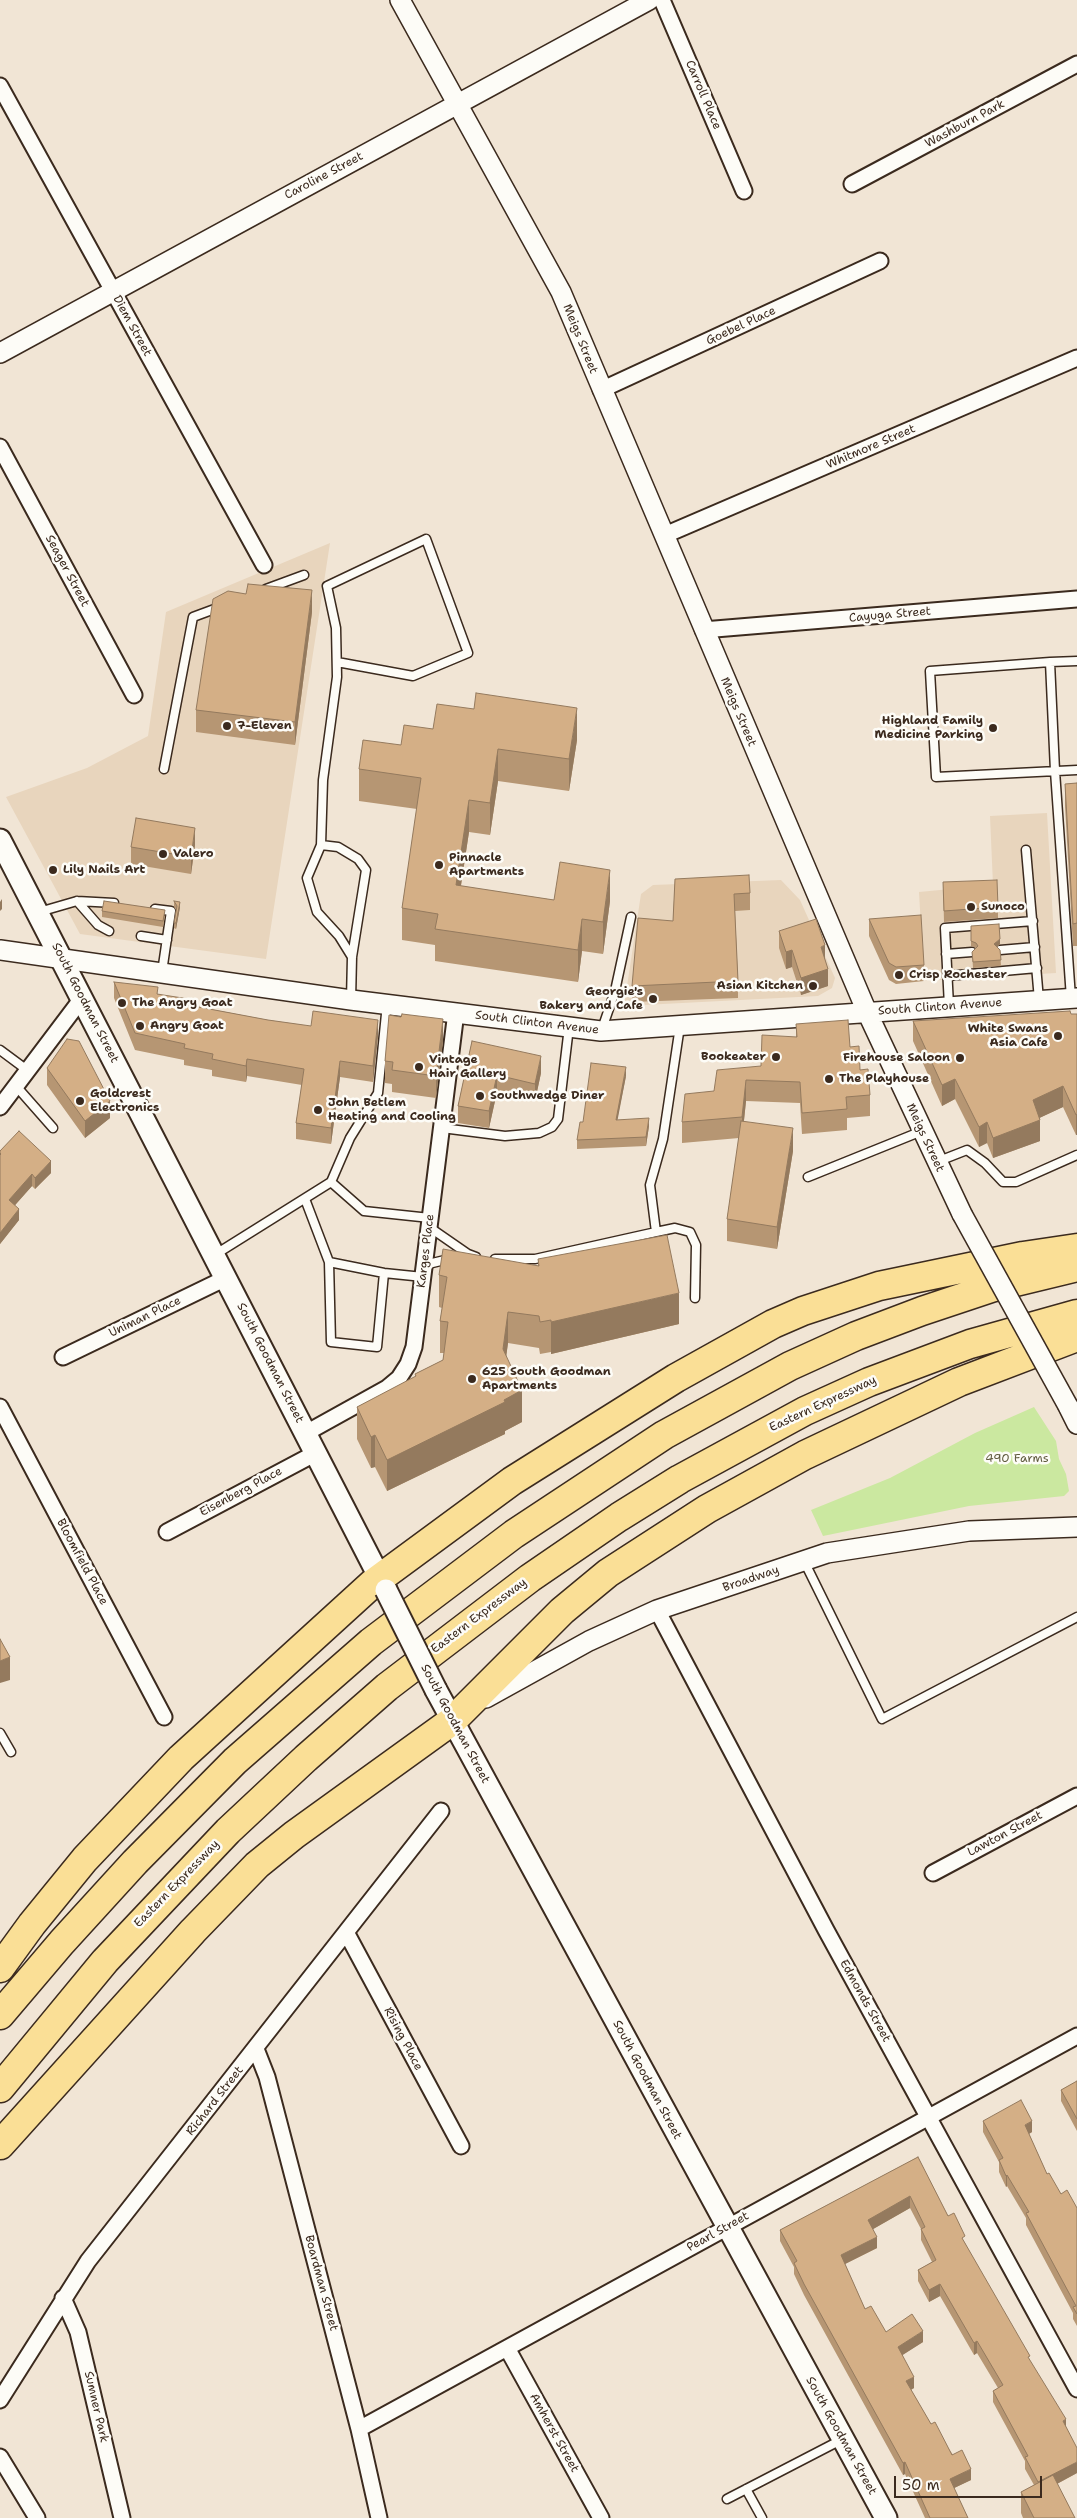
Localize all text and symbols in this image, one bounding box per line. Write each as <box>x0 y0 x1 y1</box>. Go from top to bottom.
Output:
street label: Carroll Place <box>682 58 724 132</box>
street label: Washburn Park <box>923 97 1007 151</box>
street label: Caroline Street <box>282 149 366 203</box>
street label: Diem Street <box>109 293 155 359</box>
street label: Meigs Street <box>559 302 601 376</box>
street label: Goebel Place <box>704 304 778 348</box>
street label: Whitmore Street <box>824 422 918 472</box>
street label: Seager Street <box>42 533 92 609</box>
street label: Cayuga Street <box>848 604 932 626</box>
street label: Meigs Street <box>717 675 759 749</box>
place label: Highland Family Medicine Parking <box>874 714 983 742</box>
place label: 7-Eleven <box>237 719 292 733</box>
marker: 7-Eleven <box>221 720 233 732</box>
marker: Highland Family Medicine Parking <box>987 722 999 734</box>
place label: Valero <box>173 847 214 861</box>
marker: Valero <box>157 848 169 860</box>
place label: Pinnacle Apartments <box>449 851 524 879</box>
marker: Pinnacle Apartments <box>433 859 445 871</box>
place label: Lily Nails Art <box>63 863 145 877</box>
marker: Lily Nails Art <box>47 864 59 876</box>
place label: Sunoco <box>981 900 1025 914</box>
marker: Sunoco <box>965 901 977 913</box>
street label: South Goodman Street <box>48 940 122 1066</box>
place label: Crisp Rochester <box>909 968 1007 982</box>
marker: Crisp Rochester <box>893 969 905 981</box>
place label: Asian Kitchen <box>717 979 803 993</box>
marker: Asian Kitchen <box>807 980 819 992</box>
place label: Georgie's Bakery and Cafe <box>540 985 643 1013</box>
marker: Georgie's Bakery and Cafe <box>647 993 659 1005</box>
street label: South Clinton Avenue <box>877 995 1003 1019</box>
place label: The Angry Goat <box>132 996 233 1010</box>
marker: The Angry Goat <box>116 997 128 1009</box>
street label: South Clinton Avenue <box>474 1008 600 1038</box>
place label: Angry Goat <box>150 1019 224 1033</box>
marker: Angry Goat <box>134 1020 146 1032</box>
place label: White Swans Asia Cafe <box>968 1022 1048 1050</box>
marker: White Swans Asia Cafe <box>1052 1030 1064 1042</box>
place label: Bookeater <box>701 1050 766 1064</box>
marker: Bookeater <box>770 1051 782 1063</box>
place label: Firehouse Saloon <box>843 1051 950 1065</box>
marker: Firehouse Saloon <box>954 1052 966 1064</box>
place label: Vintage Hair Gallery <box>429 1053 506 1081</box>
marker: Vintage Hair Gallery <box>413 1061 425 1073</box>
place label: The Playhouse <box>839 1072 929 1086</box>
marker: The Playhouse <box>823 1073 835 1085</box>
place label: Goldcrest Electronics <box>90 1087 159 1115</box>
place label: Southwedge Diner <box>490 1089 604 1103</box>
marker: Southwedge Diner <box>474 1090 486 1102</box>
marker: Goldcrest Electronics <box>74 1095 86 1107</box>
place label: John Betlem Heating and Cooling <box>328 1096 456 1124</box>
street label: Meigs Street <box>903 1101 947 1175</box>
marker: John Betlem Heating and Cooling <box>312 1104 324 1116</box>
street label: Karges Place <box>414 1213 438 1289</box>
street label: Uniman Place <box>107 1293 183 1341</box>
street label: South Goodman Street <box>233 1300 307 1426</box>
place label: 625 South Goodman Apartments <box>482 1365 611 1393</box>
marker: 625 South Goodman Apartments <box>466 1373 478 1385</box>
street label: Eastern Expressway <box>767 1373 879 1435</box>
park label: 490 Farms <box>985 1452 1049 1466</box>
street label: Eisenberg Place <box>197 1464 285 1520</box>
street label: Bloomfield Place <box>53 1516 111 1608</box>
street label: Broadway <box>721 1563 781 1595</box>
street label: Eastern Expressway <box>428 1575 530 1657</box>
street label: South Goodman Street <box>417 1662 493 1786</box>
street label: Lawton Street <box>965 1808 1045 1860</box>
street label: Eastern Expressway <box>131 1837 223 1931</box>
street label: Edmonds Street <box>836 1957 894 2045</box>
street label: Rising Place <box>380 2005 426 2073</box>
street label: South Goodman Street <box>609 2018 685 2142</box>
street label: Richard Street <box>183 2063 247 2139</box>
street label: Pearl Street <box>684 2209 752 2255</box>
street label: Boardman Street <box>301 2233 341 2333</box>
street label: Sumner Park <box>81 2370 111 2444</box>
street label: South Goodman Street <box>802 2374 880 2498</box>
street label: Amherst Street <box>526 2391 582 2475</box>
scale bar <box>897 2466 1044 2498</box>
text: 50 m <box>902 2475 940 2495</box>

